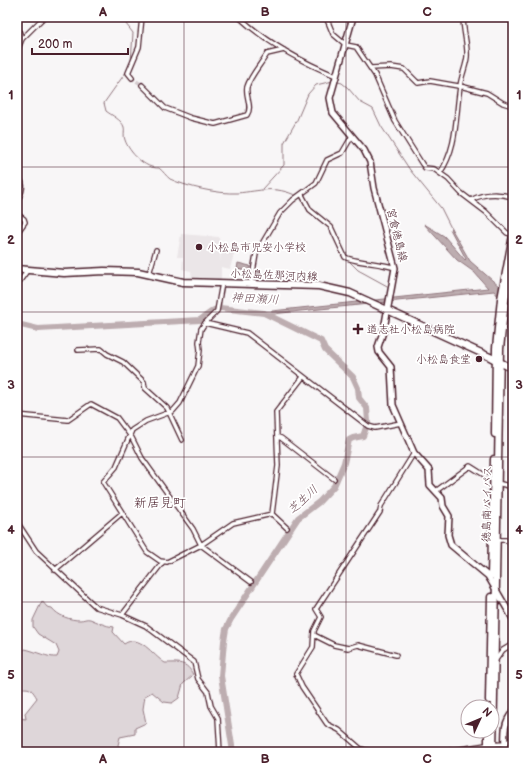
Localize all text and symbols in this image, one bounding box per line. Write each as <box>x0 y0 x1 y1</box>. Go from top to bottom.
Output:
text: A <box>98 4 107 20</box>
text: B <box>260 4 270 20</box>
text: C <box>422 4 432 20</box>
scale bar <box>32 30 128 56</box>
text: 200 m <box>38 37 72 52</box>
text: 1 <box>8 87 14 103</box>
text: 1 <box>516 87 522 103</box>
street label: 宮倉徳島線 <box>384 207 410 263</box>
text: 2 <box>7 232 15 248</box>
text: 2 <box>515 232 523 248</box>
place label: 小松島市児安小学校 <box>207 241 306 254</box>
marker: 小松島市児安小学校 <box>194 242 204 252</box>
street label: 小松島佐那河内線 <box>230 267 318 283</box>
water label: 神田瀬川 <box>231 290 279 308</box>
marker: 道志社小松島病院 <box>352 323 364 335</box>
place label: 道志社小松島病院 <box>367 323 455 336</box>
place label: 小松島食堂 <box>416 353 471 366</box>
marker: 小松島食堂 <box>474 354 484 364</box>
text: 3 <box>7 377 15 393</box>
text: 3 <box>515 377 523 393</box>
street label: 徳島南バイパス <box>480 466 494 542</box>
water label: 芝生川 <box>285 482 321 518</box>
district label: 新居見町 <box>134 495 186 511</box>
text: 4 <box>7 522 15 538</box>
text: 4 <box>515 522 523 538</box>
text: 5 <box>7 667 15 683</box>
text: 5 <box>515 667 523 683</box>
north arrow <box>460 699 500 739</box>
text: N <box>479 705 494 720</box>
text: A <box>98 751 107 767</box>
text: B <box>260 751 270 767</box>
text: C <box>422 751 432 767</box>

